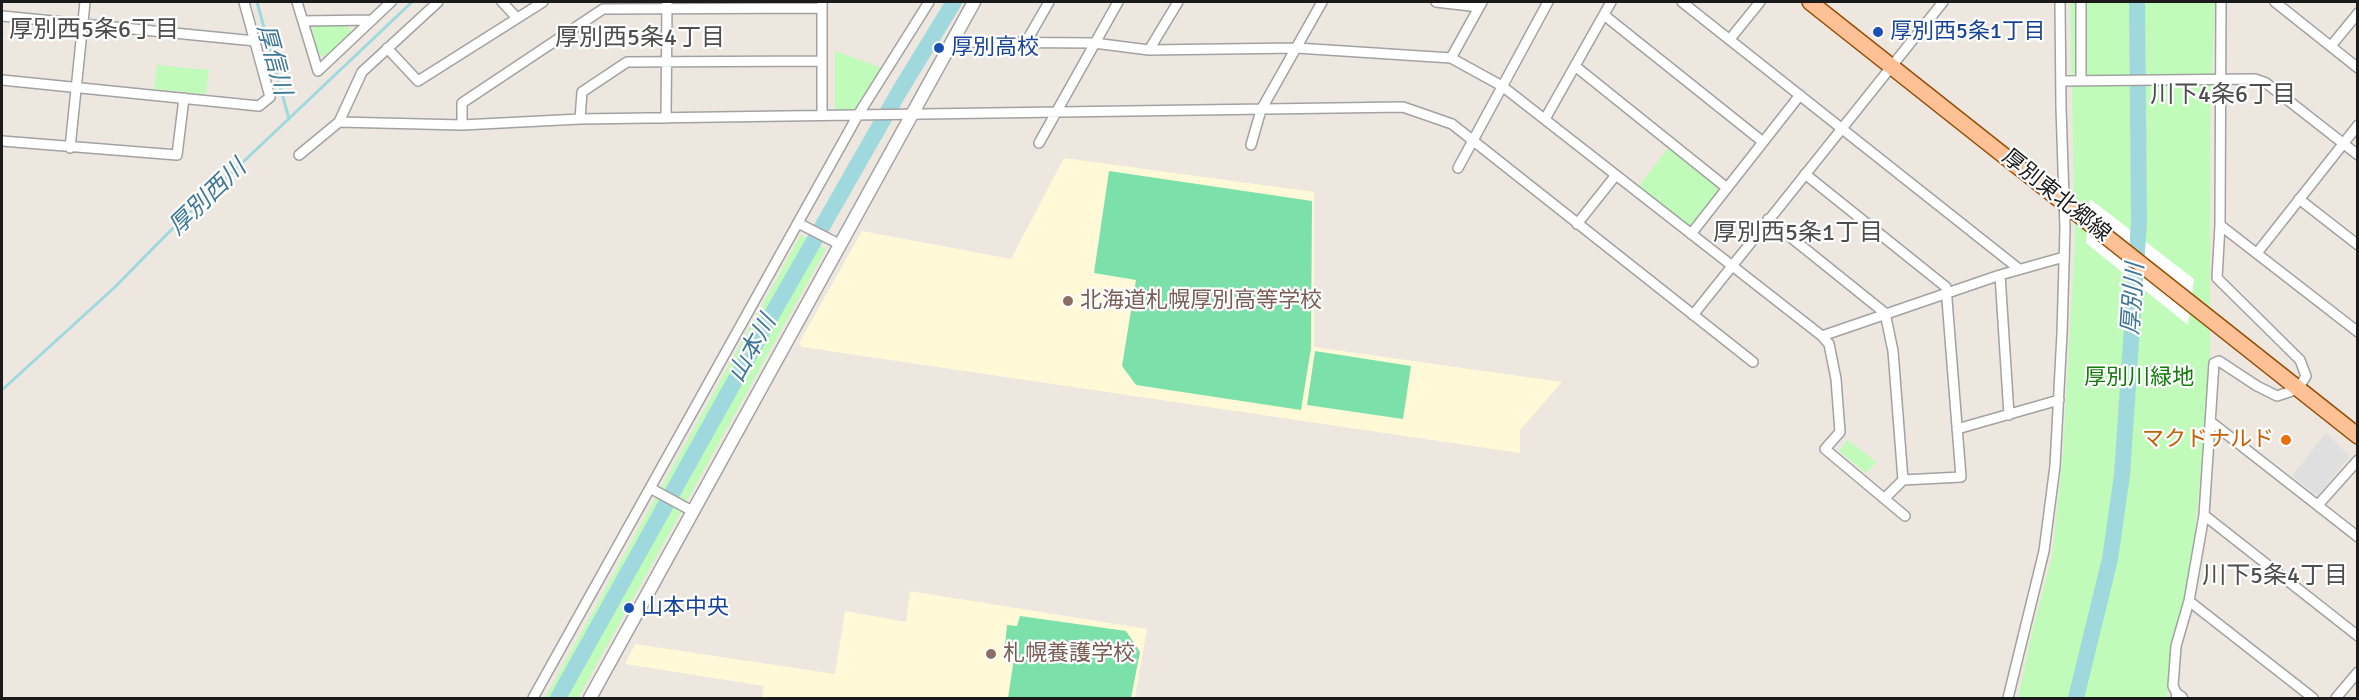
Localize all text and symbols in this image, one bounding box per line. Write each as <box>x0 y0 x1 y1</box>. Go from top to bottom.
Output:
district label: 厚別西5条6丁目 <box>9 17 179 45</box>
place label: 厚別西5条1丁目 <box>1890 19 2046 45</box>
water label: 厚信川 <box>250 21 296 99</box>
district label: 厚別西5条4丁目 <box>555 25 725 53</box>
marker: 厚別西5条1丁目 <box>1871 25 1885 39</box>
place label: 厚別高校 <box>951 35 1039 61</box>
marker: 厚別高校 <box>932 41 946 55</box>
district label: 川下4条6丁目 <box>2150 82 2296 110</box>
street label: 厚別東北郷線 <box>1996 144 2116 248</box>
water label: 厚別西川 <box>163 154 253 242</box>
district label: 厚別西5条1丁目 <box>1713 220 1883 248</box>
water label: 厚別川 <box>2117 262 2151 336</box>
place label: 北海道札幌厚別高等学校 <box>1080 288 1322 314</box>
marker: 北海道札幌厚別高等学校 <box>1061 294 1075 308</box>
water label: 山本川 <box>723 311 783 387</box>
park label: 厚別川緑地 <box>2084 365 2194 391</box>
place label: マクドナルド <box>2142 427 2274 453</box>
marker: マクドナルド <box>2279 433 2293 447</box>
district label: 川下5条4丁目 <box>2202 563 2348 591</box>
place label: 山本中央 <box>641 595 729 621</box>
marker: 山本中央 <box>622 601 636 615</box>
place label: 札幌養護学校 <box>1003 641 1135 667</box>
marker: 札幌養護学校 <box>984 647 998 661</box>

